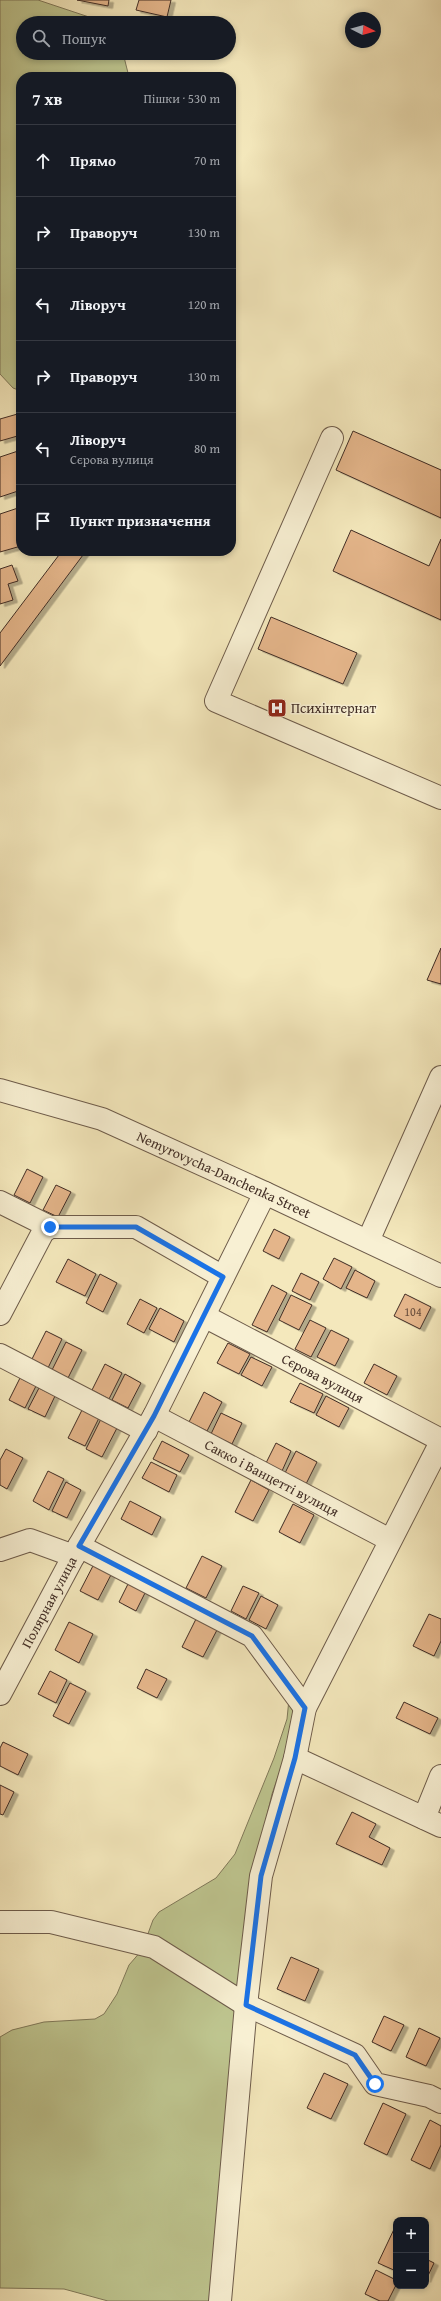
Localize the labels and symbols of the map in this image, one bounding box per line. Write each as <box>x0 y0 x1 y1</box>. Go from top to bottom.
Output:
north arrow <box>345 12 381 48</box>
hospital icon: Психінтернат <box>266 697 288 719</box>
place label: Психінтернат <box>291 698 376 718</box>
street label: Nemyrovycha-Danchenka Street <box>134 1126 314 1223</box>
route end <box>41 1218 59 1236</box>
house number: 104 <box>404 1303 422 1320</box>
street label: Сєрова вулиця <box>278 1348 367 1408</box>
street label: Сакко і Ванцетті вулиця <box>201 1434 342 1521</box>
street label: Полярная улица <box>16 1553 82 1652</box>
route start <box>366 2075 384 2093</box>

